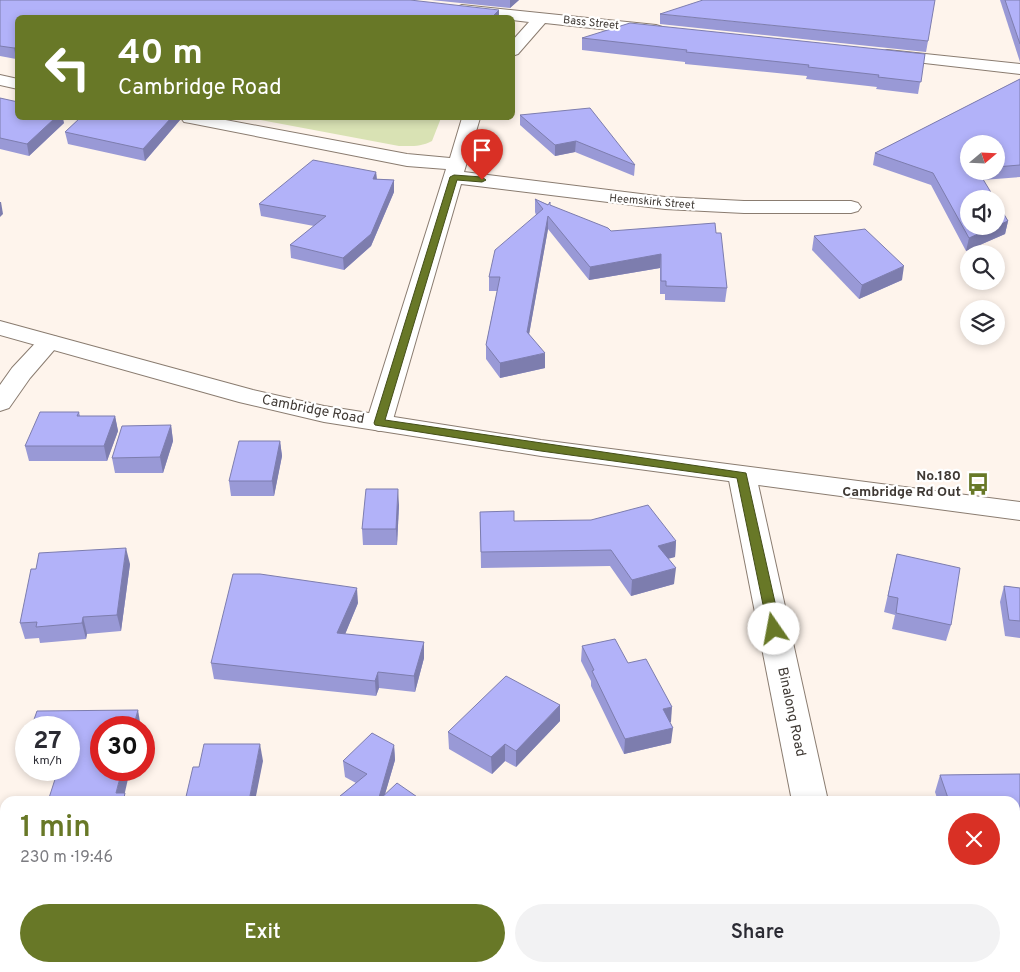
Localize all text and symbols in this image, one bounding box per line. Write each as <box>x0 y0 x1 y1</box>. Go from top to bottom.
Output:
street label: Bass Street <box>562 13 620 33</box>
text: 40 m <box>118 32 203 76</box>
icon: left <box>35 35 100 100</box>
text: Cambridge Road <box>118 75 282 102</box>
pin <box>461 129 503 180</box>
north arrow <box>960 135 1005 180</box>
map controls <box>960 135 1005 345</box>
icon: arrive <box>468 136 496 164</box>
button: sound <box>960 190 1005 235</box>
street label: Heemskirk Street <box>609 191 695 213</box>
button: search <box>960 245 1005 290</box>
button: layers <box>960 300 1005 345</box>
street label: Cambridge Road <box>260 392 366 428</box>
place label: No.180 Cambridge Rd Out <box>842 468 961 501</box>
bus stop icon: No.180 Cambridge Rd Out <box>965 471 991 497</box>
position arrow <box>747 602 799 654</box>
street label: Binalong Road <box>773 666 809 758</box>
speed limit sign: 30 <box>90 716 155 781</box>
text: 27 <box>33 726 62 758</box>
text: km/h <box>33 753 62 769</box>
text: 1 min <box>20 810 91 847</box>
button: close <box>948 813 1000 865</box>
text: 230 m · 19:46 <box>20 848 113 868</box>
button: Exit <box>20 904 505 962</box>
button: Share <box>515 904 1000 962</box>

